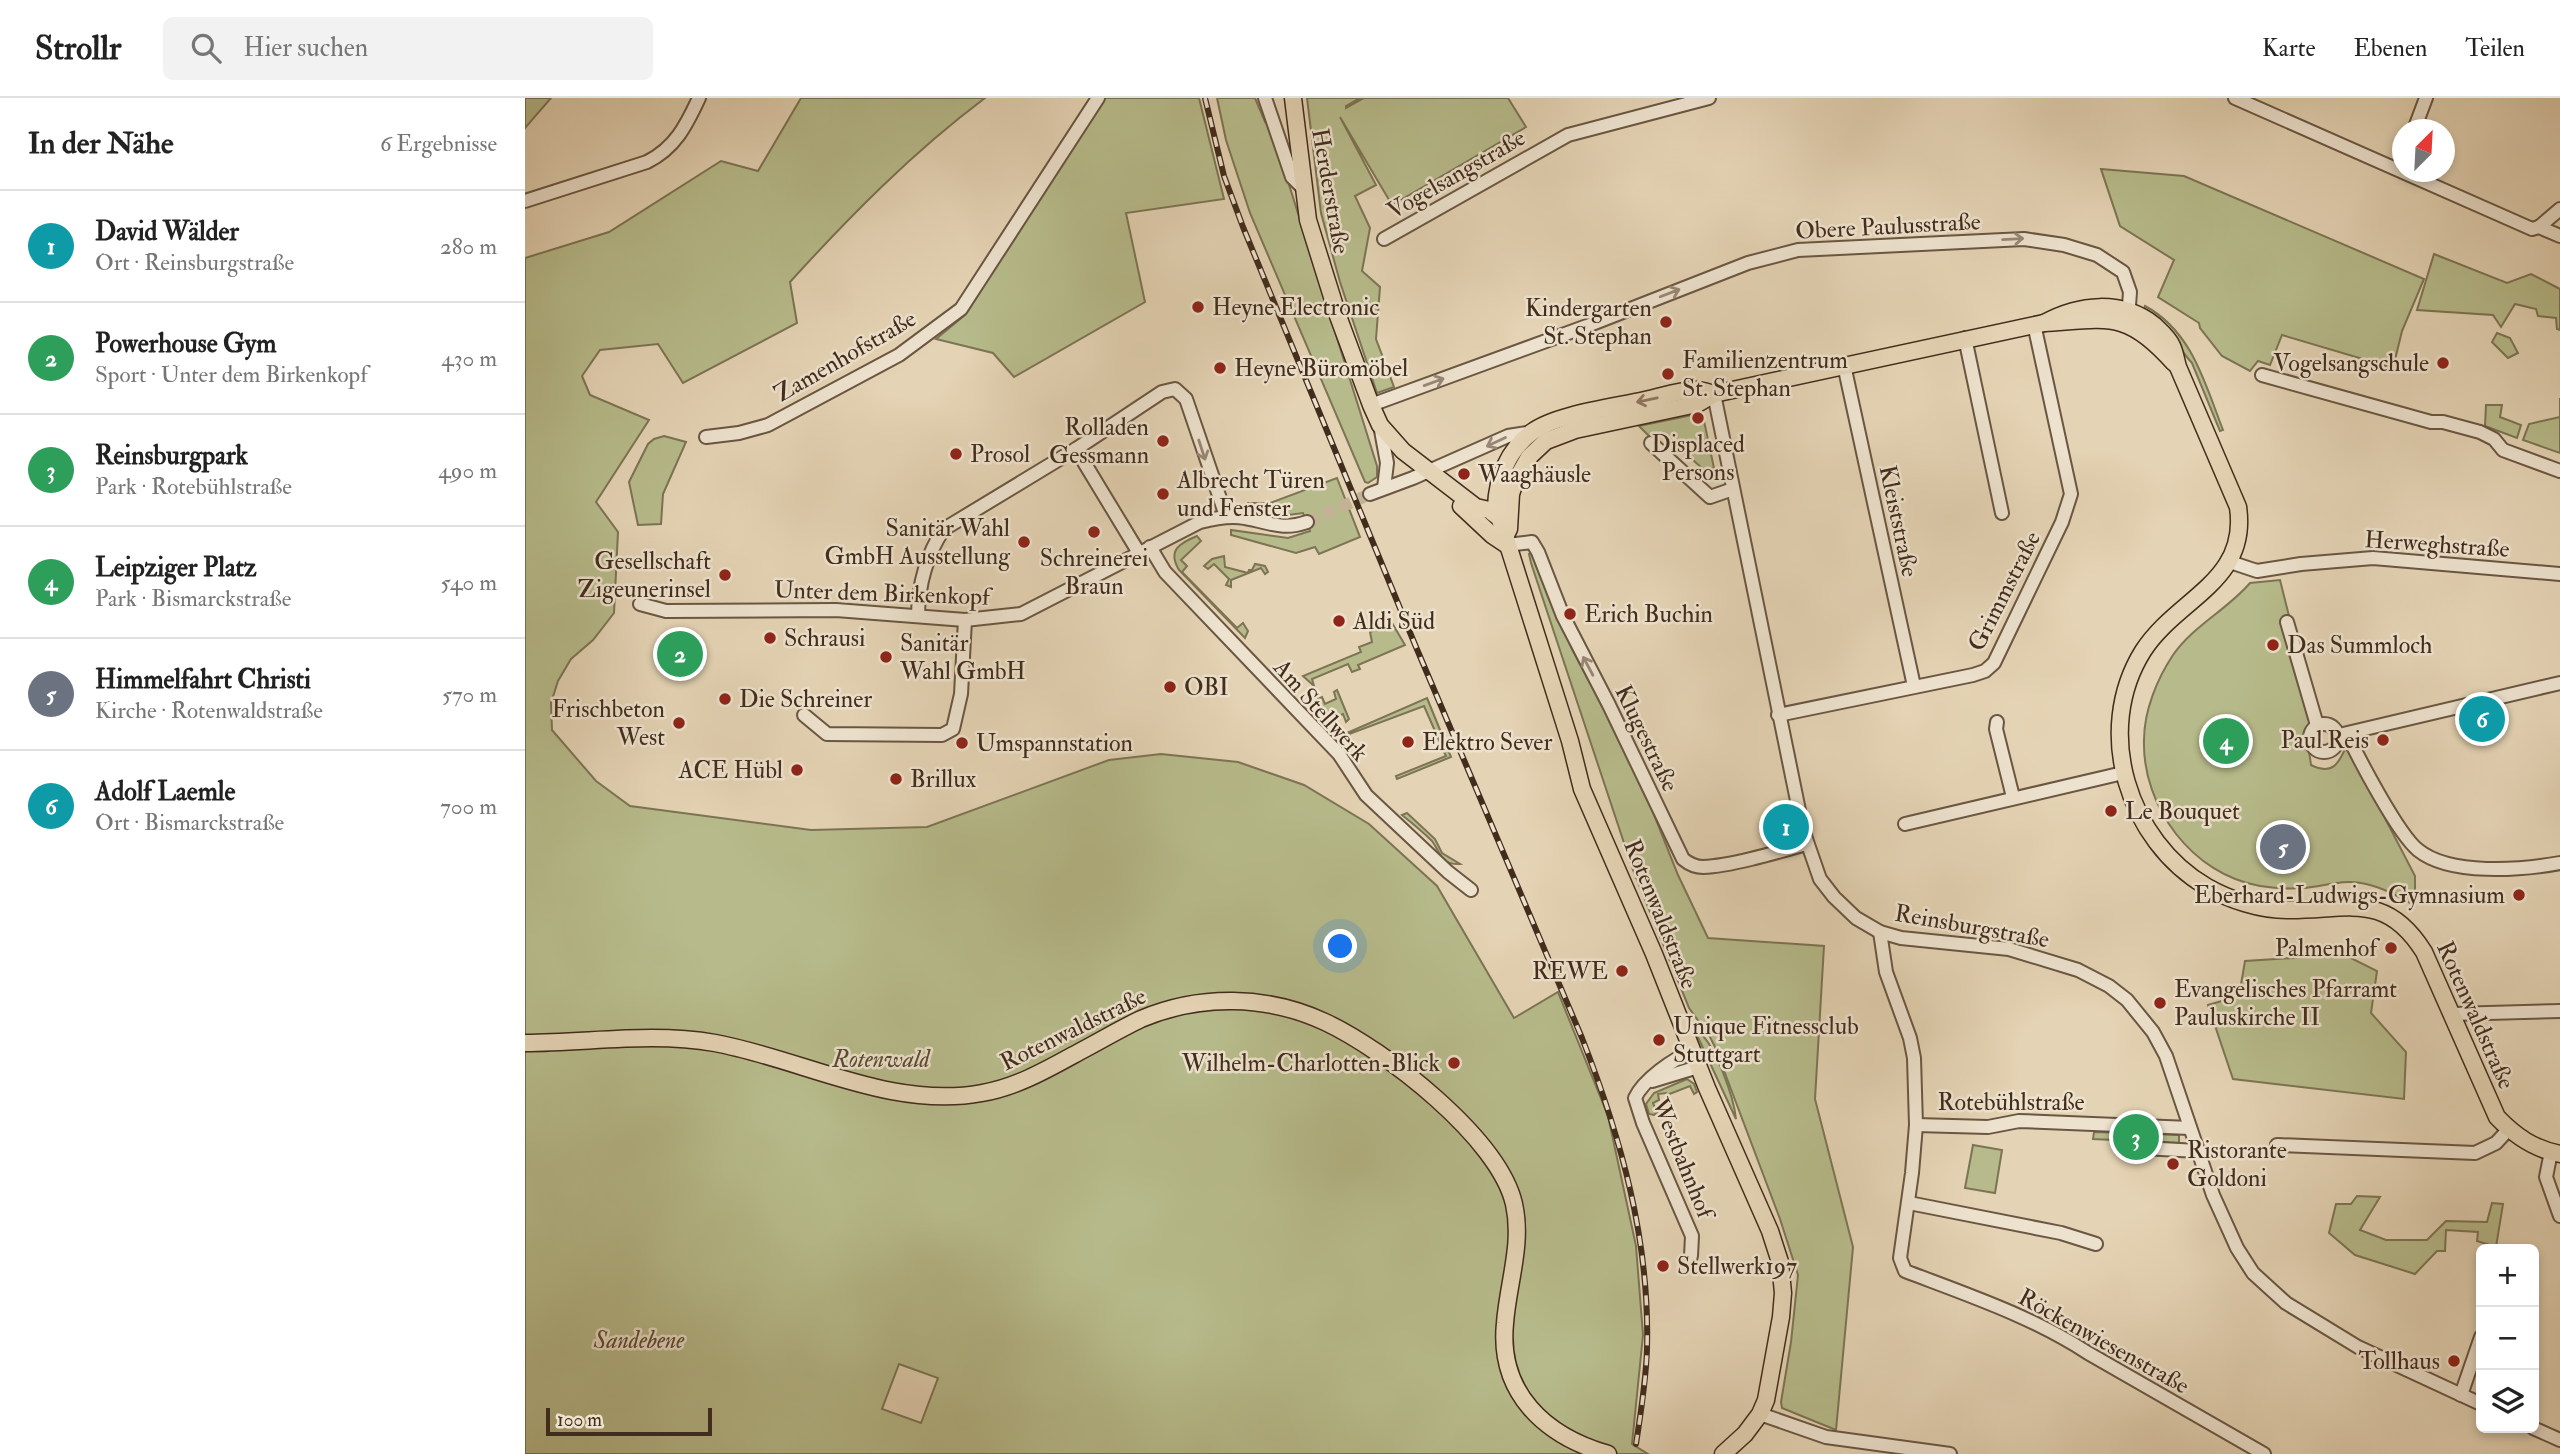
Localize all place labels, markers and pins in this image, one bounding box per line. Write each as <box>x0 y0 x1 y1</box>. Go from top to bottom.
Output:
place label: Heyne Electronic <box>1212 292 1379 323</box>
place label: Kindergarten St. Stephan <box>1525 293 1652 352</box>
marker: Heyne Electronic <box>1190 299 1206 315</box>
marker: Kindergarten St. Stephan <box>1658 314 1674 330</box>
place label: Familienzentrum St. Stephan <box>1682 345 1848 404</box>
place label: Vogelsangschule <box>2273 348 2429 379</box>
place label: Heyne Büromöbel <box>1234 353 1408 384</box>
marker: Vogelsangschule <box>2435 355 2451 371</box>
marker: Heyne Büromöbel <box>1212 360 1228 376</box>
marker: Familienzentrum St. Stephan <box>1660 366 1676 382</box>
marker: Displaced Persons <box>1690 410 1706 426</box>
place label: Rolladen Gessmann <box>1049 412 1149 471</box>
place label: Displaced Persons <box>1651 429 1745 488</box>
marker: Rolladen Gessmann <box>1155 433 1171 449</box>
place label: Prosol <box>970 439 1030 470</box>
marker: Prosol <box>948 446 964 462</box>
place label: Waaghäusle <box>1477 459 1591 490</box>
place label: Albrecht Türen und Fenster <box>1176 465 1325 524</box>
marker: Waaghäusle <box>1456 466 1472 482</box>
marker: Albrecht Türen und Fenster <box>1155 486 1171 502</box>
place label: Sanitär Wahl GmbH Ausstellung <box>825 513 1011 572</box>
marker: Schreinerei Braun <box>1086 524 1102 540</box>
marker: Sanitär Wahl GmbH Ausstellung <box>1016 534 1032 550</box>
place label: Schreinerei Braun <box>1040 543 1148 602</box>
place label: Gesellschaft Zigeunerinsel <box>578 546 711 605</box>
marker: Gesellschaft Zigeunerinsel <box>717 567 733 583</box>
place label: Erich Buchin <box>1584 599 1713 630</box>
place label: Aldi Süd <box>1352 606 1435 637</box>
marker: Erich Buchin <box>1562 606 1578 622</box>
marker: Aldi Süd <box>1331 613 1347 629</box>
place label: Schrausi <box>784 623 865 654</box>
pin: 2 <box>657 628 703 680</box>
place label: Sanitär Wahl GmbH <box>899 628 1026 687</box>
marker: Schrausi <box>762 630 778 646</box>
place label: Das Summloch <box>2287 630 2433 661</box>
marker: Das Summloch <box>2265 637 2281 653</box>
marker: Sanitär Wahl GmbH <box>878 649 894 665</box>
place label: OBI <box>1184 672 1229 703</box>
marker: OBI <box>1162 679 1178 695</box>
place label: Die Schreiner <box>739 684 872 715</box>
marker: Die Schreiner <box>717 691 733 707</box>
pin: 6 <box>2459 693 2505 745</box>
place label: Frischbeton West <box>551 694 665 753</box>
marker: Frischbeton West <box>671 715 687 731</box>
pin: 4 <box>2203 715 2249 767</box>
place label: Paul Reis <box>2280 725 2369 756</box>
place label: Elektro Sever <box>1422 727 1552 758</box>
place label: Umspannstation <box>976 728 1133 759</box>
marker: Paul Reis <box>2375 732 2391 748</box>
marker: Elektro Sever <box>1400 734 1416 750</box>
marker: Umspannstation <box>954 735 970 751</box>
place label: ACE Hübl <box>678 755 783 786</box>
marker: ACE Hübl <box>789 762 805 778</box>
place label: Brillux <box>910 764 977 795</box>
marker: Brillux <box>888 771 904 787</box>
place label: Le Bouquet <box>2125 796 2240 827</box>
pin: 1 <box>1763 801 1809 853</box>
marker: Le Bouquet <box>2103 803 2119 819</box>
pin: 5 <box>2260 821 2306 873</box>
place label: Eberhard-Ludwigs-Gymnasium <box>2194 880 2505 911</box>
marker: Eberhard-Ludwigs-Gymnasium <box>2511 887 2527 903</box>
place label: Palmenhof <box>2275 933 2380 964</box>
marker: Palmenhof <box>2383 940 2399 956</box>
place label: REWE <box>1532 956 1608 987</box>
marker: REWE <box>1614 963 1630 979</box>
place label: Evangelisches Pfarramt Pauluskirche II <box>2174 974 2397 1033</box>
marker: Evangelisches Pfarramt Pauluskirche II <box>2152 995 2168 1011</box>
place label: Unique Fitnessclub Stuttgart <box>1673 1011 1859 1070</box>
marker: Unique Fitnessclub Stuttgart <box>1651 1032 1667 1048</box>
place label: Wilhelm-Charlotten-Blick <box>1181 1048 1441 1079</box>
marker: Wilhelm-Charlotten-Blick <box>1446 1055 1462 1071</box>
pin: 3 <box>2113 1111 2159 1163</box>
place label: Ristorante Goldoni <box>2187 1135 2287 1194</box>
marker: Ristorante Goldoni <box>2165 1156 2181 1172</box>
place label: Stellwerk197 <box>1677 1251 1797 1282</box>
marker: Stellwerk197 <box>1655 1258 1671 1274</box>
place label: Tollhaus <box>2358 1346 2440 1377</box>
marker: Tollhaus <box>2446 1353 2462 1369</box>

